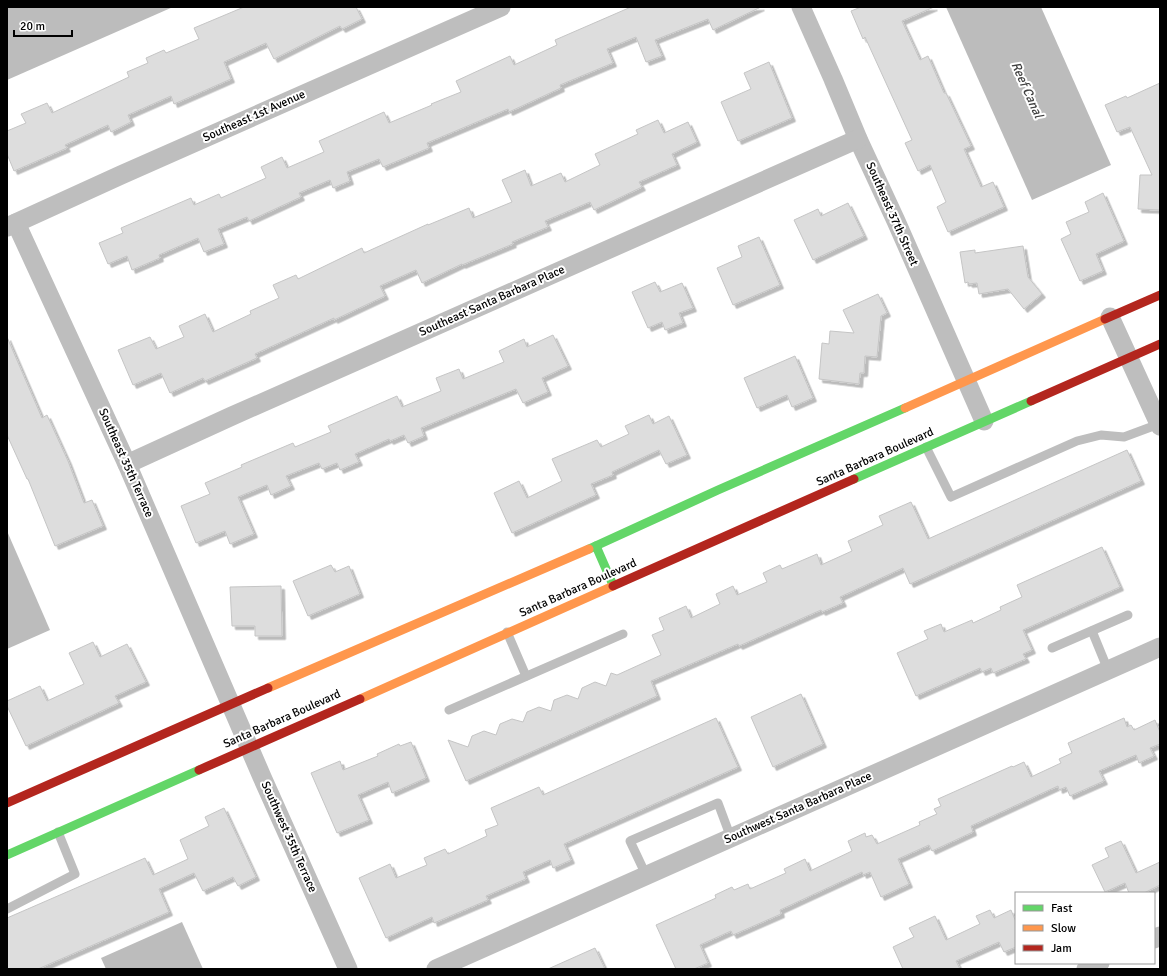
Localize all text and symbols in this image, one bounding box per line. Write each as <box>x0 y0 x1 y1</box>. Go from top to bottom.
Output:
scale bar <box>14 12 72 38</box>
text: 20 m <box>20 19 45 34</box>
water label: Reef Canal <box>1008 59 1047 122</box>
street label: Southeast 1st Avenue <box>200 87 308 145</box>
street label: Southeast 37th Street <box>862 160 922 268</box>
street label: Southeast Santa Barbara Place <box>417 262 567 340</box>
street label: Southeast 35th Terrace <box>95 406 157 520</box>
street label: Santa Barbara Boulevard <box>814 424 936 490</box>
street label: Santa Barbara Boulevard <box>517 555 639 621</box>
street label: Santa Barbara Boulevard <box>221 686 343 752</box>
street label: Southwest Santa Barbara Place <box>722 769 874 847</box>
street label: Southwest 35th Terrace <box>258 779 320 895</box>
legend <box>1015 892 1155 964</box>
text: Fast <box>1051 901 1072 916</box>
text: Slow <box>1051 921 1076 936</box>
text: Jam <box>1051 941 1072 956</box>

